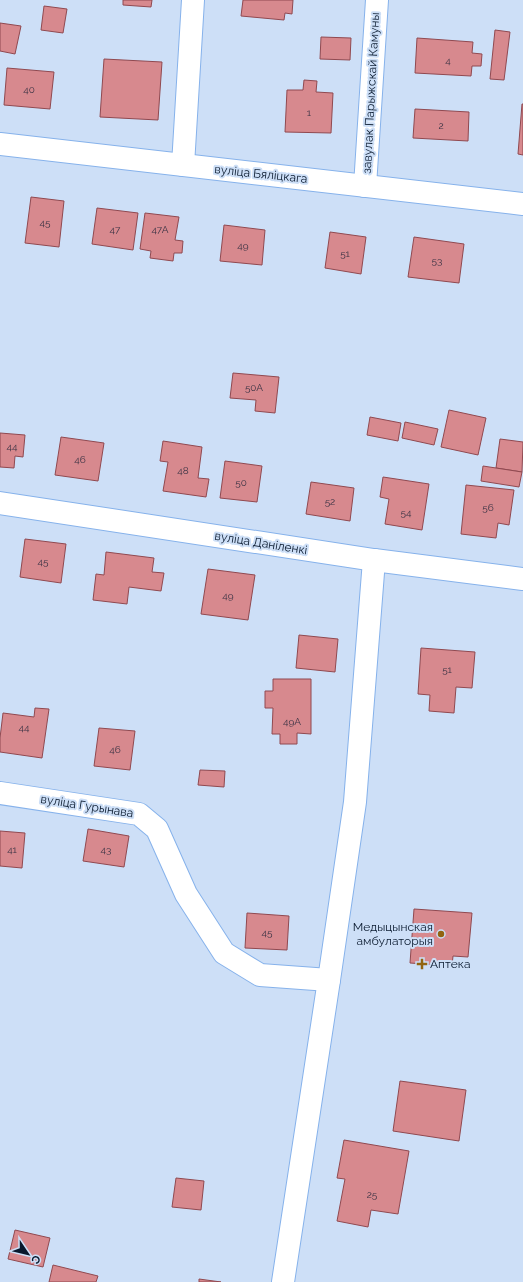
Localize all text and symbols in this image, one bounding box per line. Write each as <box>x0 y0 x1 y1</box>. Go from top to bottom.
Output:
street label: завулак Парыжскай Камуны <box>360 12 382 174</box>
house number: 4 <box>445 55 451 66</box>
house number: 40 <box>23 84 35 95</box>
house number: 1 <box>307 107 312 118</box>
house number: 2 <box>438 120 444 131</box>
street label: вуліца Бяліцкага <box>214 162 308 186</box>
house number: 45 <box>40 217 51 228</box>
house number: 47 <box>110 224 121 235</box>
house number: 47А <box>151 224 169 235</box>
house number: 49 <box>237 240 249 251</box>
house number: 51 <box>340 248 351 259</box>
house number: 53 <box>432 255 442 266</box>
house number: 50А <box>245 382 263 393</box>
house number: 44 <box>7 441 18 452</box>
house number: 46 <box>74 454 86 465</box>
house number: 48 <box>177 465 189 476</box>
house number: 50 <box>235 477 247 488</box>
house number: 52 <box>325 496 335 507</box>
house number: 56 <box>482 502 494 513</box>
house number: 54 <box>401 507 412 518</box>
street label: вуліца Даніленкі <box>214 529 308 557</box>
house number: 45 <box>38 556 49 567</box>
house number: 49 <box>222 590 234 601</box>
house number: 51 <box>442 664 453 675</box>
house number: 49А <box>283 716 301 727</box>
house number: 44 <box>19 722 30 733</box>
house number: 46 <box>109 744 121 755</box>
street label: вуліца Гурынава <box>40 792 134 820</box>
house number: 41 <box>7 844 18 855</box>
house number: 43 <box>101 844 111 855</box>
place label: Медыцынская амбулаторыя <box>353 920 433 948</box>
house number: 45 <box>262 927 273 938</box>
marker: Медыцынская амбулаторыя <box>436 929 446 939</box>
place label: Аптека <box>430 957 470 971</box>
marker: Аптека <box>417 959 427 969</box>
house number: 25 <box>367 1189 378 1200</box>
north arrow <box>8 1234 48 1274</box>
text: С <box>28 1253 43 1267</box>

